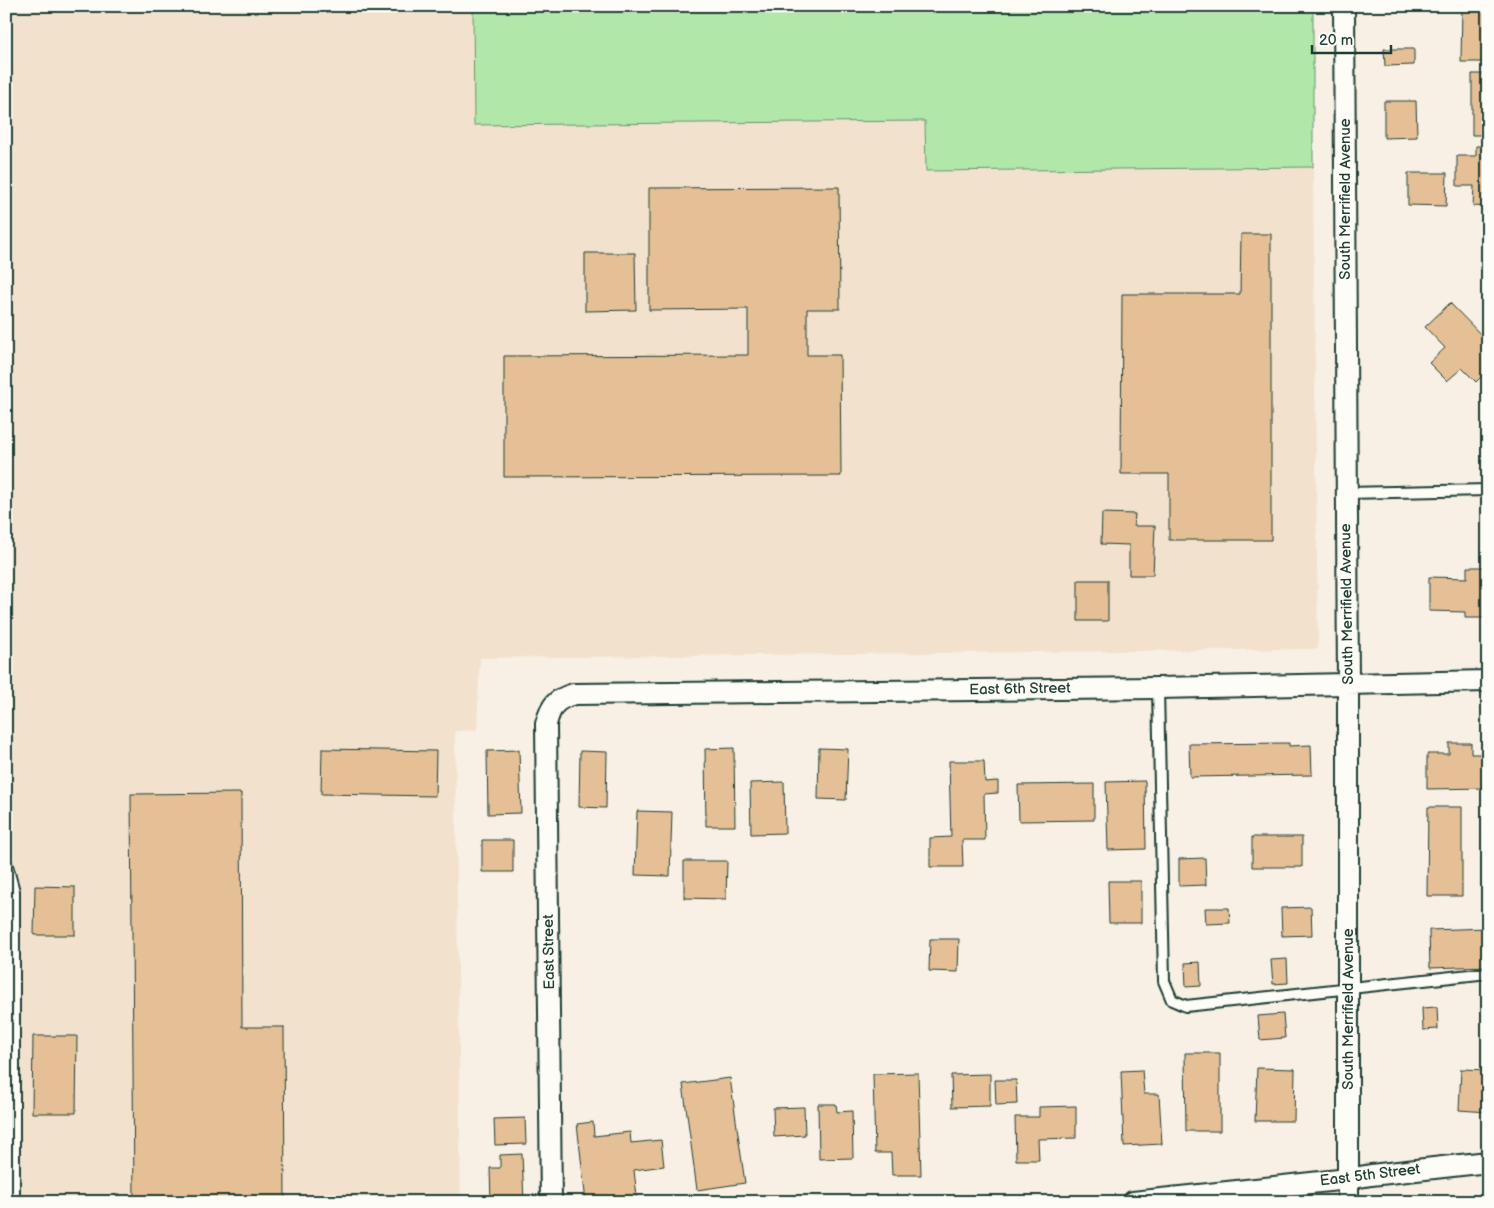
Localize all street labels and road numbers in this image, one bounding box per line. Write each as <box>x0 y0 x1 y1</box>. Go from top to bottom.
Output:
street label: South Merrifield Avenue <box>1336 118 1355 280</box>
street label: South Merrifield Avenue <box>1336 523 1358 685</box>
street label: East 6th Street <box>969 679 1071 699</box>
street label: East Street <box>539 914 559 990</box>
street label: South Merrifield Avenue <box>1339 928 1358 1090</box>
street label: East 5th Street <box>1319 1159 1422 1191</box>

